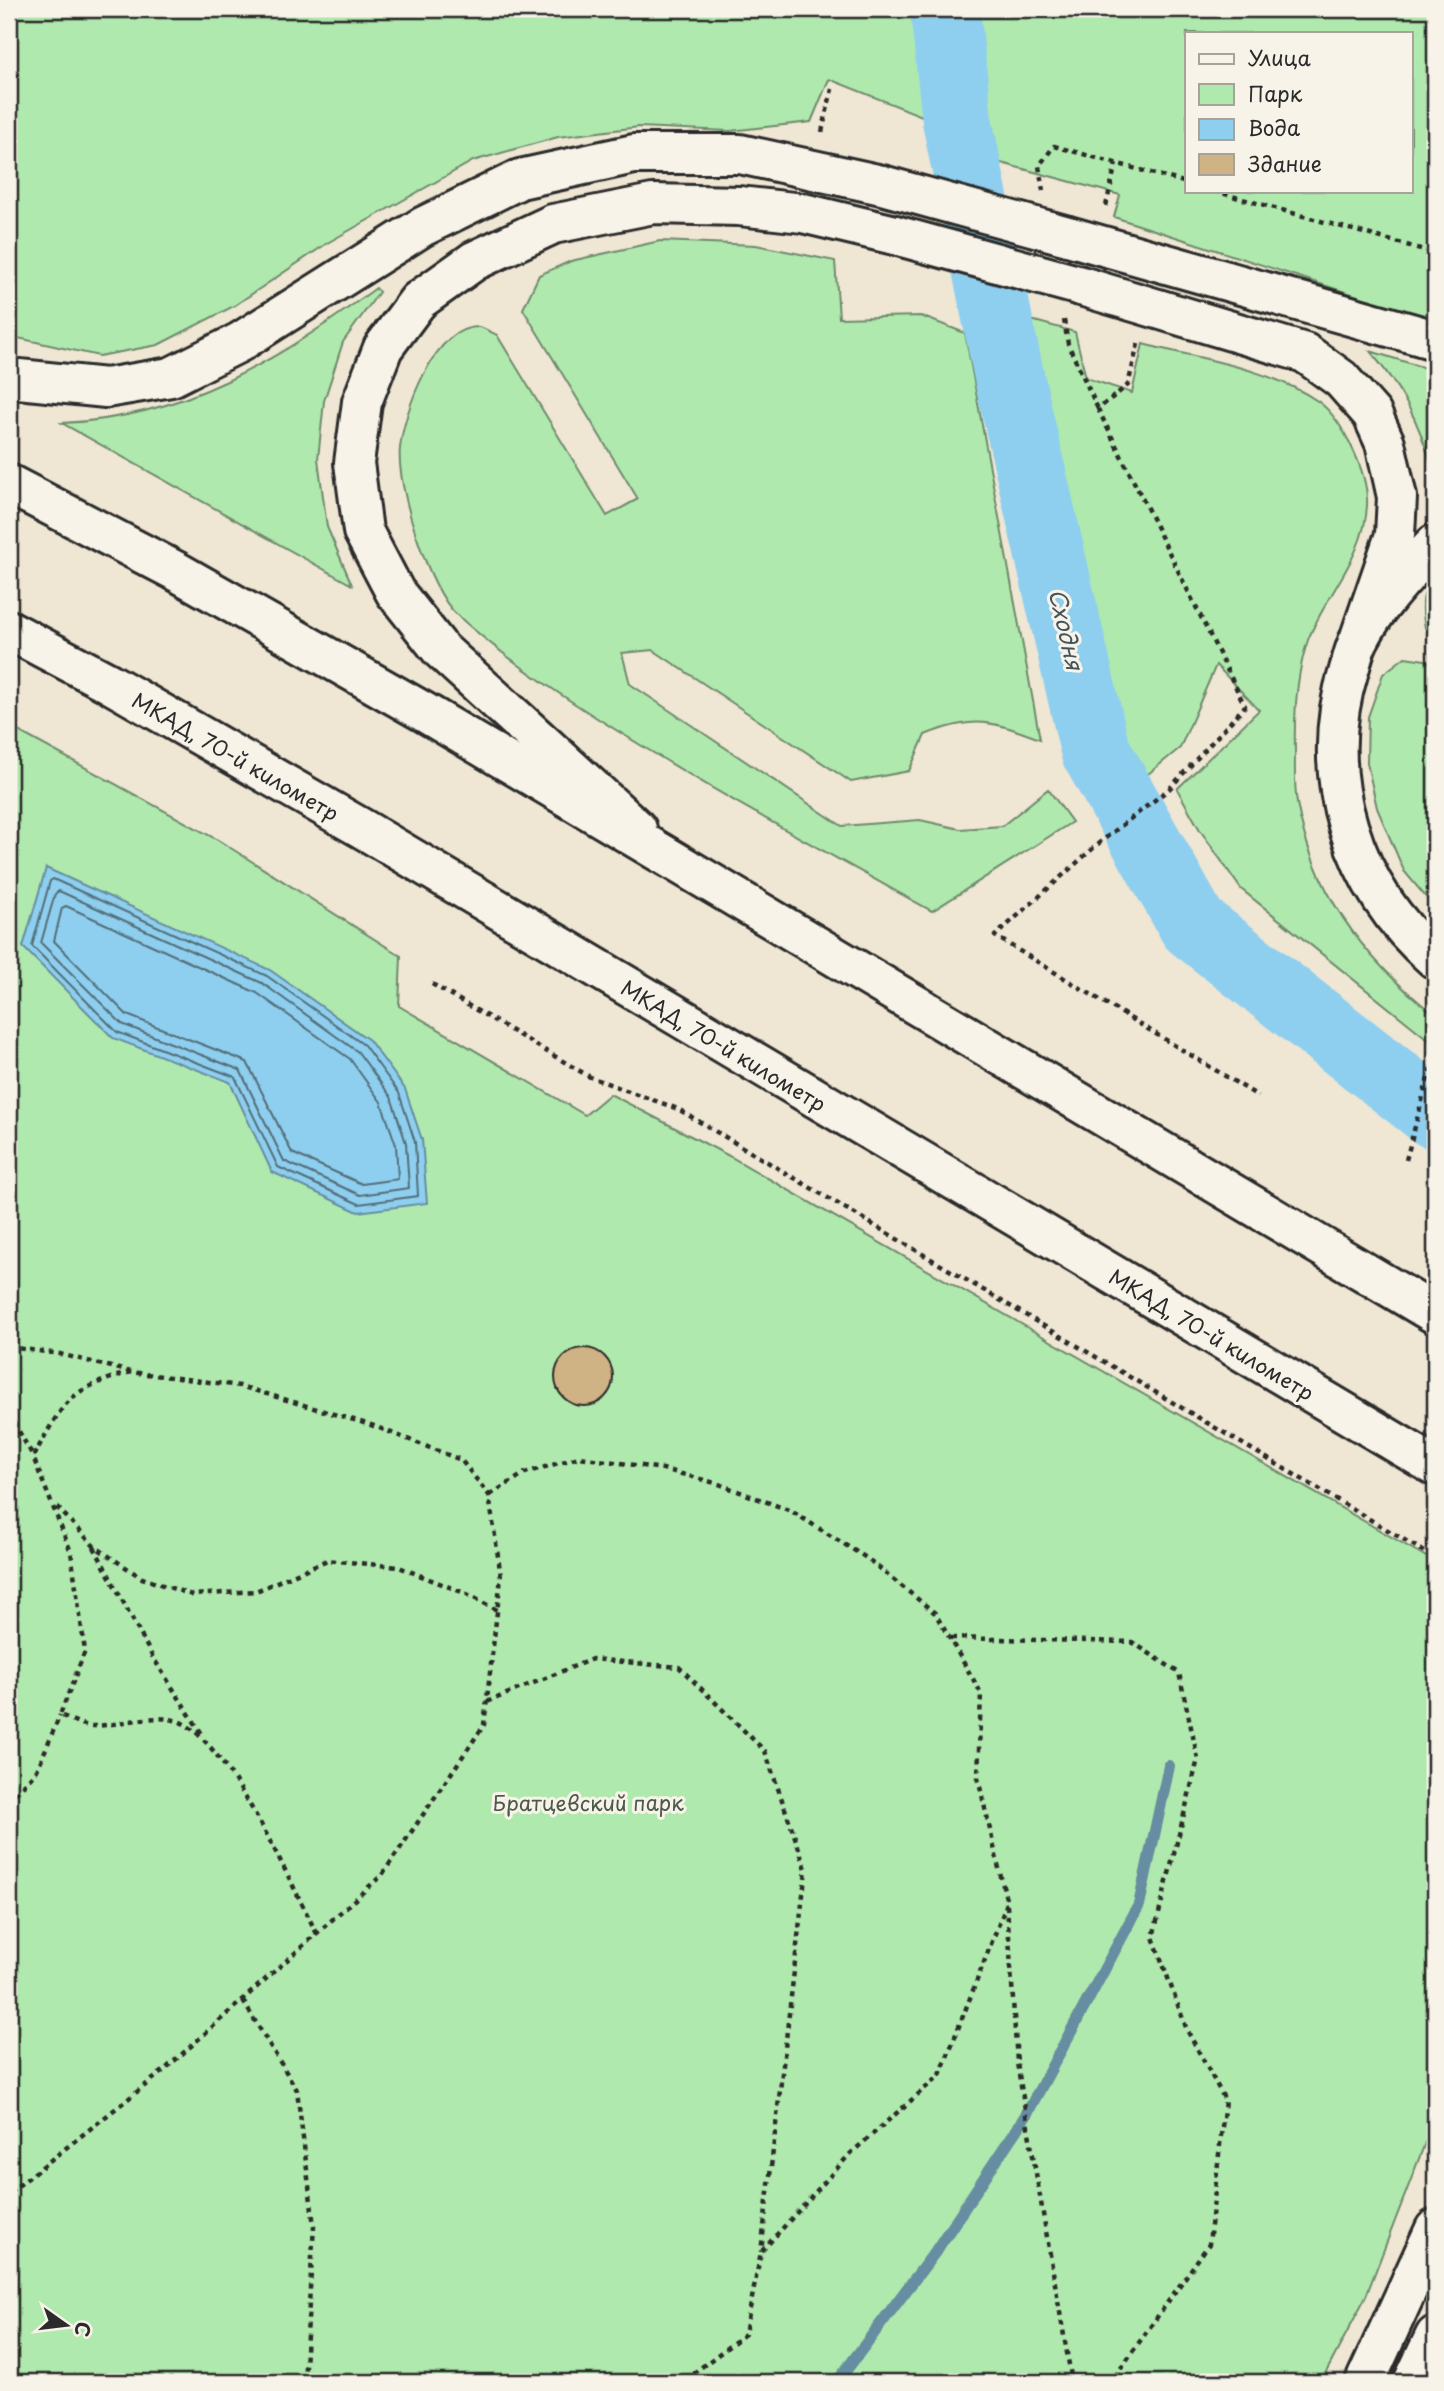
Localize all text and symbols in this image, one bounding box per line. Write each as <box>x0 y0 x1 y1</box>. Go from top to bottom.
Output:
legend <box>1185 32 1412 192</box>
text: Улица <box>1248 41 1311 73</box>
text: Парк <box>1248 77 1303 109</box>
text: Вода <box>1248 111 1300 143</box>
text: Здание <box>1248 147 1322 179</box>
water label: Сходня <box>1041 585 1094 675</box>
street label: МКАД, 70-й километр <box>127 684 345 828</box>
street label: МКАД, 70-й километр <box>615 971 833 1119</box>
street label: МКАД, 70-й километр <box>1103 1260 1321 1408</box>
park label: Братцевский парк <box>492 1786 684 1818</box>
north arrow <box>32 2290 102 2360</box>
text: С <box>68 2319 99 2340</box>

